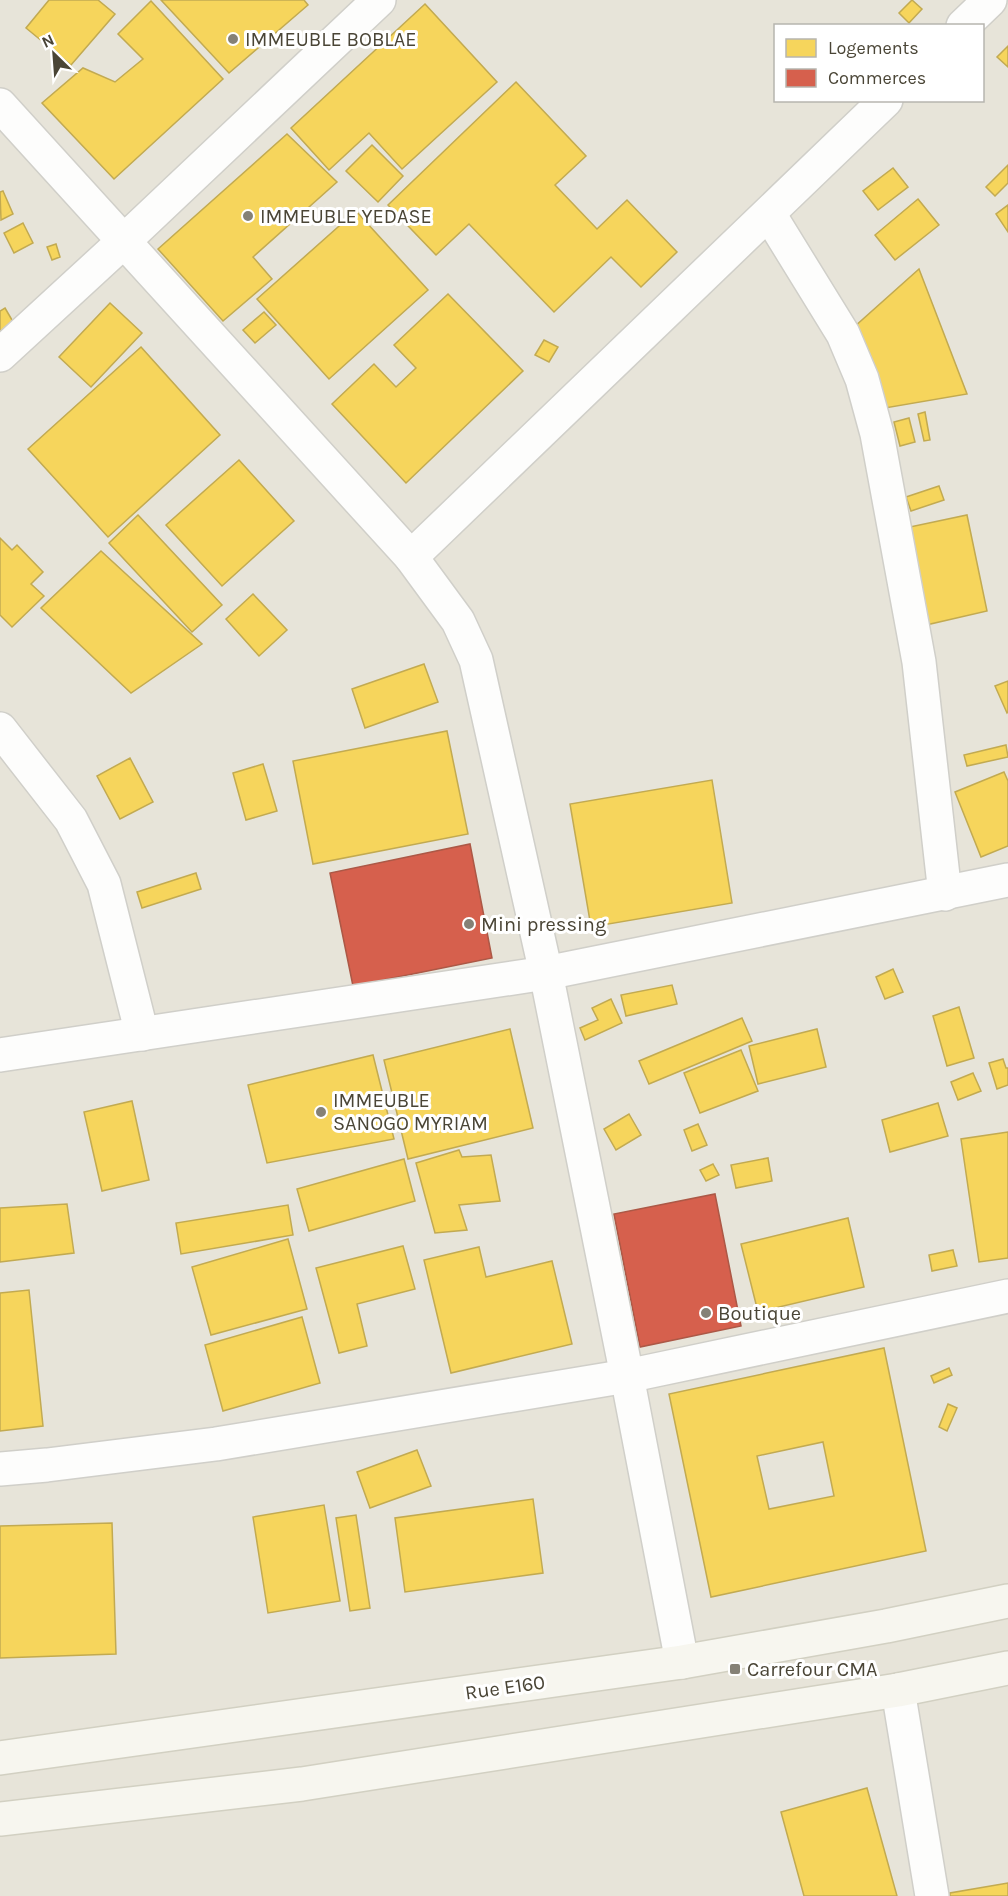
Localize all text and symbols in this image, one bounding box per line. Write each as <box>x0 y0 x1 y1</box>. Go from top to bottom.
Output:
north arrow <box>24 24 84 84</box>
legend <box>774 24 984 102</box>
place label: IMMEUBLE BOBLAE <box>245 28 416 51</box>
text: N <box>39 30 57 52</box>
marker: IMMEUBLE BOBLAE <box>226 32 240 46</box>
text: Logements <box>828 37 919 59</box>
text: Commerces <box>828 67 926 89</box>
place label: IMMEUBLE YEDASE <box>260 205 432 228</box>
marker: IMMEUBLE YEDASE <box>241 209 255 223</box>
place label: Mini pressing <box>481 913 606 936</box>
marker: Mini pressing <box>462 917 476 931</box>
place label: IMMEUBLE SANOGO MYRIAM <box>333 1089 488 1135</box>
marker: IMMEUBLE SANOGO MYRIAM <box>314 1105 328 1119</box>
place label: Boutique <box>718 1302 801 1325</box>
marker: Boutique <box>699 1306 713 1320</box>
place label: Carrefour CMA <box>747 1658 878 1681</box>
marker: Carrefour CMA <box>728 1662 742 1676</box>
street label: Rue E160 <box>464 1671 547 1704</box>

